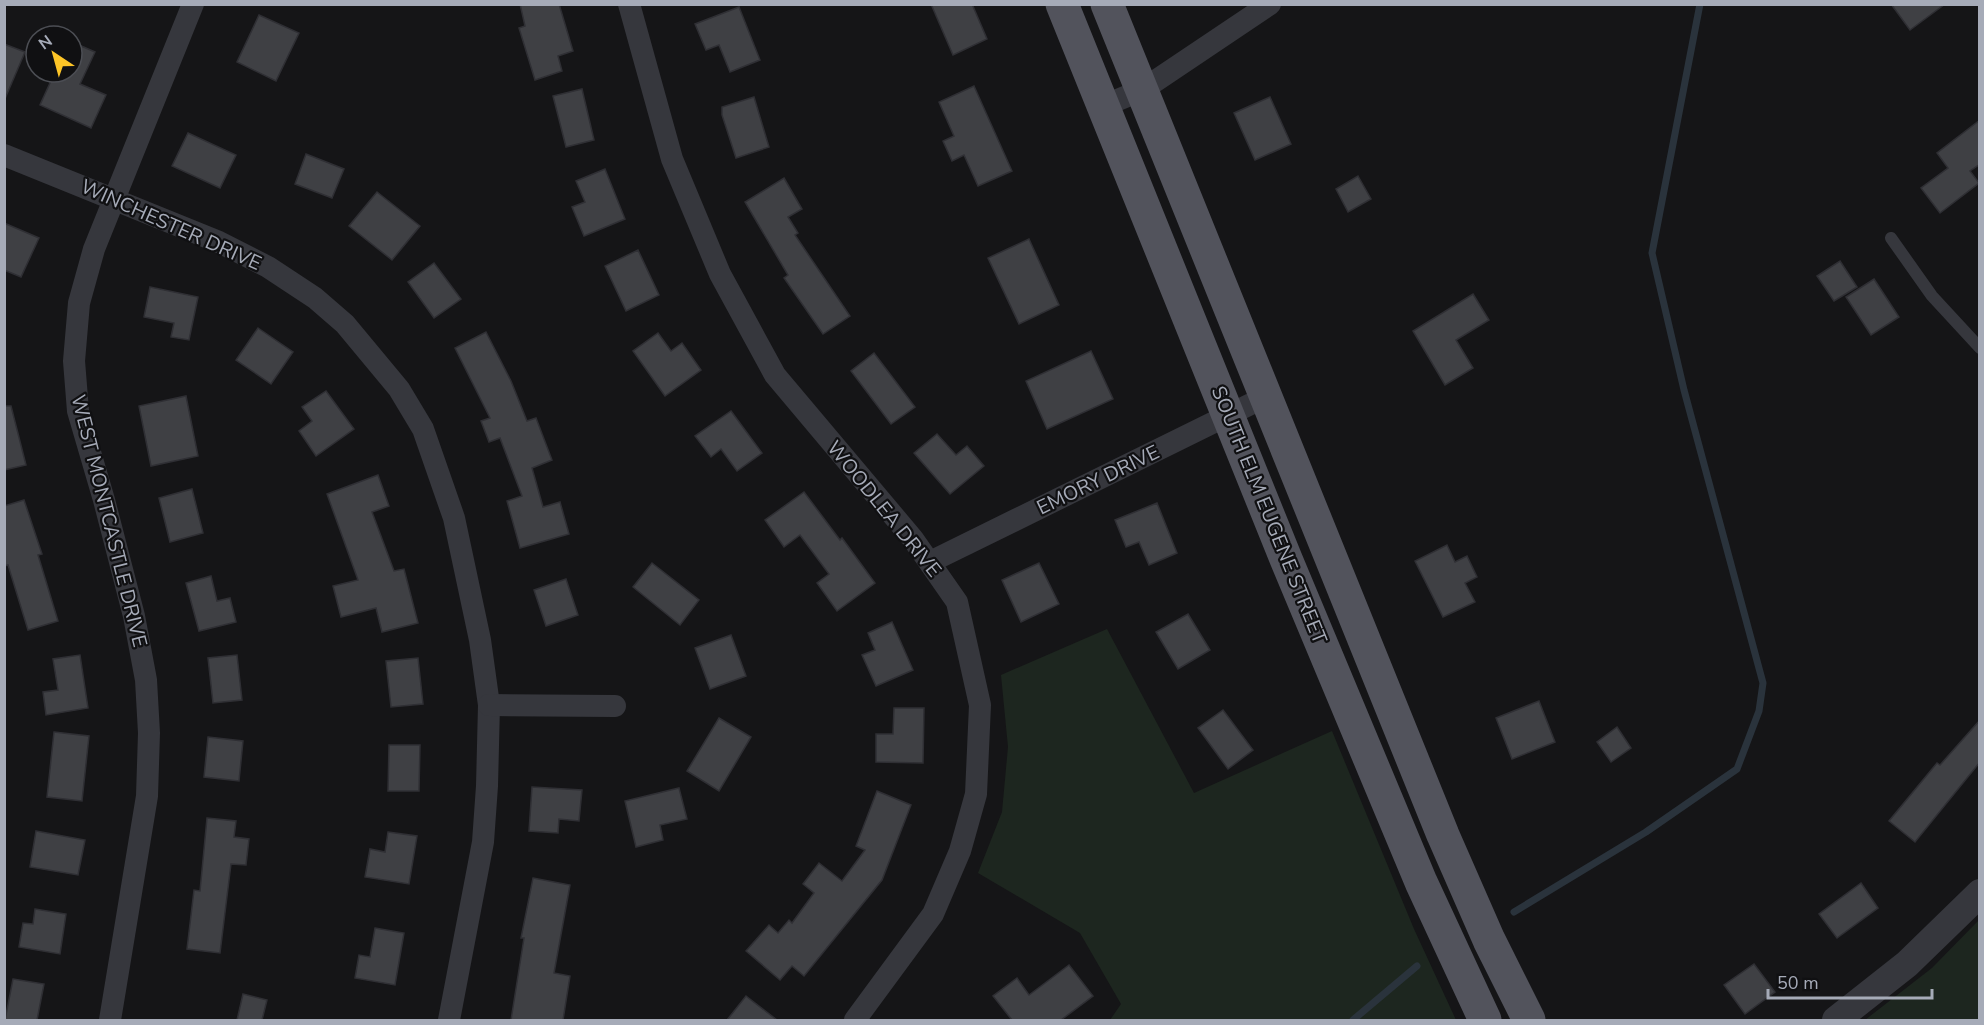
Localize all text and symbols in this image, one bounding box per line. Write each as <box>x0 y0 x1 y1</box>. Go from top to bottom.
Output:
north arrow <box>24 24 84 84</box>
text: N <box>34 30 57 55</box>
street label: WINCHESTER DRIVE <box>76 173 266 277</box>
street label: SOUTH ELM EUGENE STREET <box>1205 382 1333 648</box>
street label: WEST MONTCASTLE DRIVE <box>65 392 153 650</box>
street label: WOODLEA DRIVE <box>821 435 947 583</box>
street label: EMORY DRIVE <box>1032 439 1164 521</box>
scale bar <box>1768 962 1932 1000</box>
text: 50 m <box>1777 971 1819 995</box>

